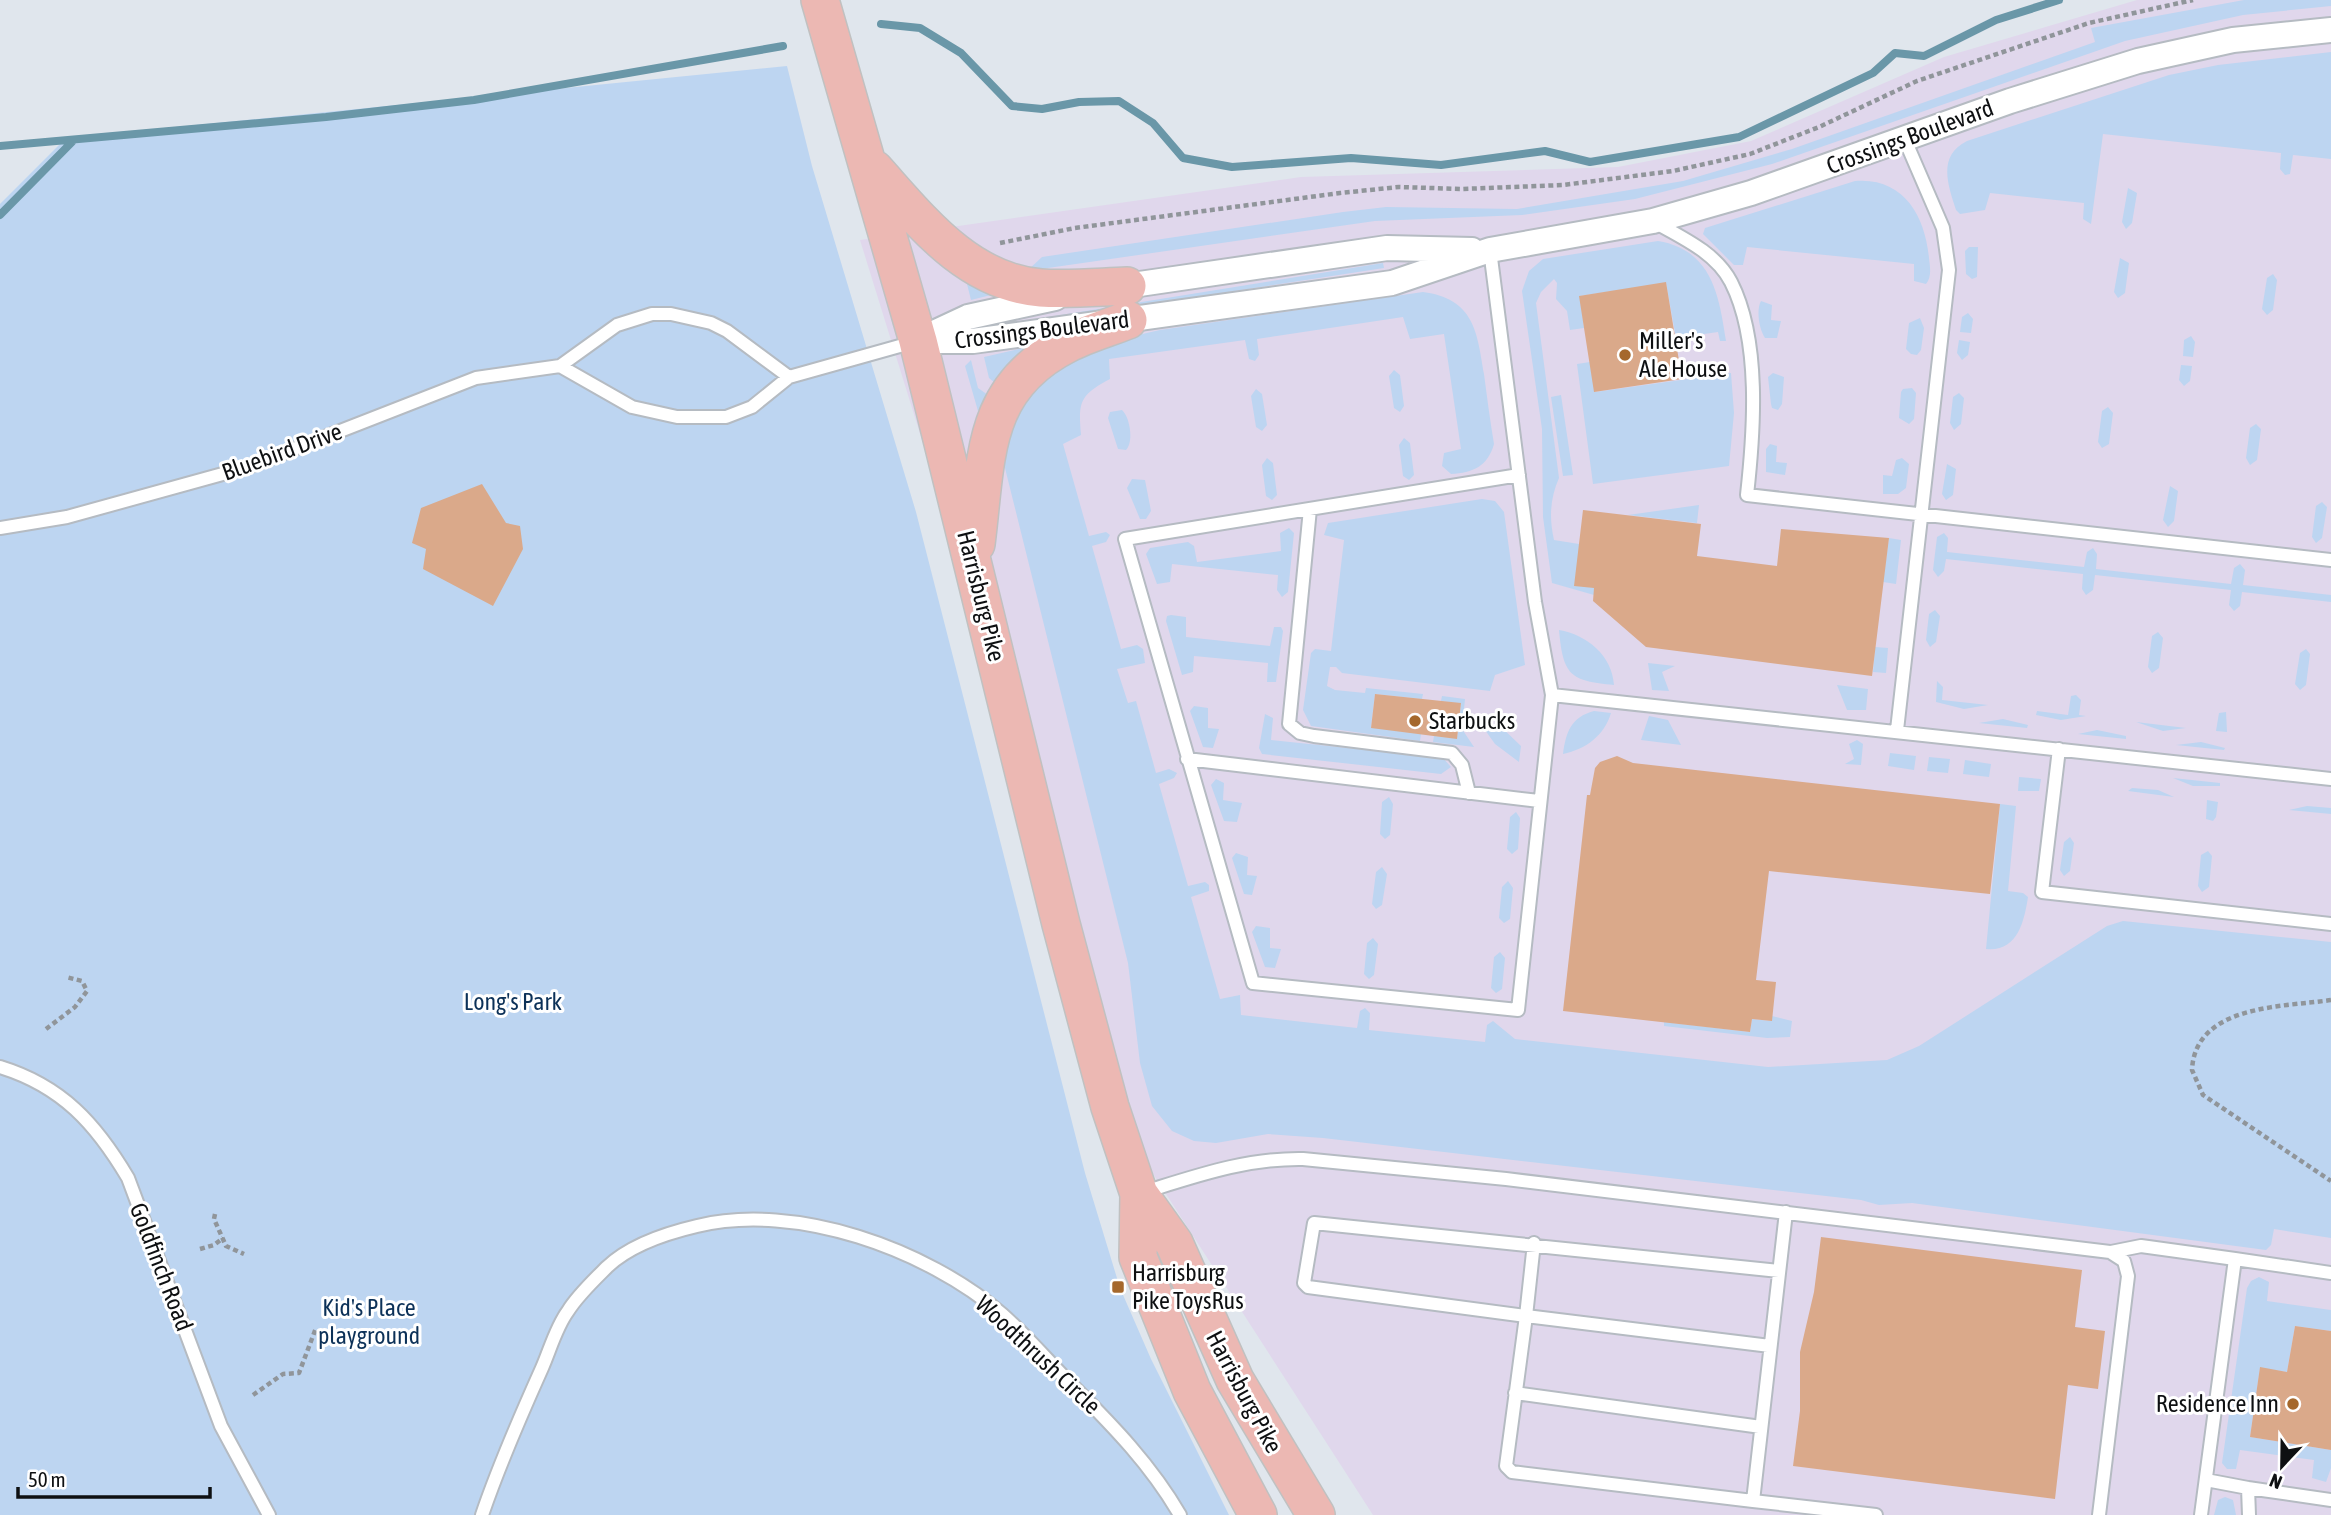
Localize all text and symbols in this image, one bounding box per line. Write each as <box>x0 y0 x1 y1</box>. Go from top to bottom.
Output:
street label: Crossings Boulevard <box>1823 94 1997 179</box>
street label: Crossings Boulevard <box>953 305 1131 354</box>
place label: Miller's Ale House <box>1639 327 1727 382</box>
marker: Miller's Ale House <box>1617 347 1633 363</box>
street label: Bluebird Drive <box>218 417 345 486</box>
street label: Harrisburg Pike <box>952 528 1011 664</box>
place label: Starbucks <box>1429 707 1515 734</box>
marker: Starbucks <box>1407 713 1423 729</box>
park label: Long's Park <box>464 988 563 1015</box>
street label: Goldfinch Road <box>125 1199 198 1335</box>
place label: Harrisburg Pike ToysRus <box>1132 1259 1244 1314</box>
marker: Harrisburg Pike ToysRus <box>1110 1279 1126 1295</box>
street label: Woodthrush Circle <box>970 1290 1106 1419</box>
park label: Kid's Place playground <box>318 1294 420 1349</box>
street label: Harrisburg Pike <box>1201 1326 1288 1457</box>
place label: Residence Inn <box>2156 1390 2279 1417</box>
marker: Residence Inn <box>2285 1396 2301 1412</box>
north arrow <box>2247 1431 2317 1501</box>
scale bar <box>18 1456 210 1500</box>
text: 50 m <box>28 1467 66 1491</box>
text: N <box>2266 1469 2285 1494</box>

